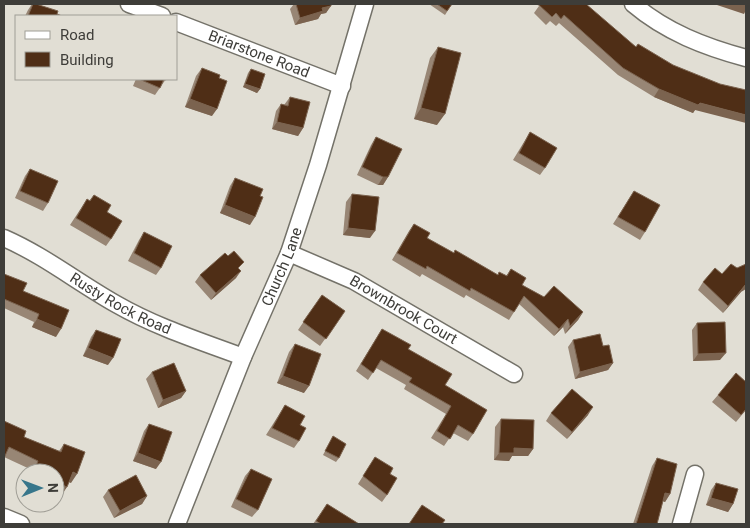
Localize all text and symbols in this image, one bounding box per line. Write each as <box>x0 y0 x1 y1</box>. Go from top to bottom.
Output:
legend <box>15 15 178 80</box>
text: Road <box>60 26 94 44</box>
street label: Briarstone Road <box>206 26 312 82</box>
text: Building <box>60 51 114 69</box>
street label: Church Lane <box>258 225 306 309</box>
street label: Rusty Rock Road <box>67 269 174 338</box>
street label: Brownbrook Court <box>347 272 460 348</box>
north arrow <box>15 463 65 513</box>
text: N <box>45 483 61 493</box>

